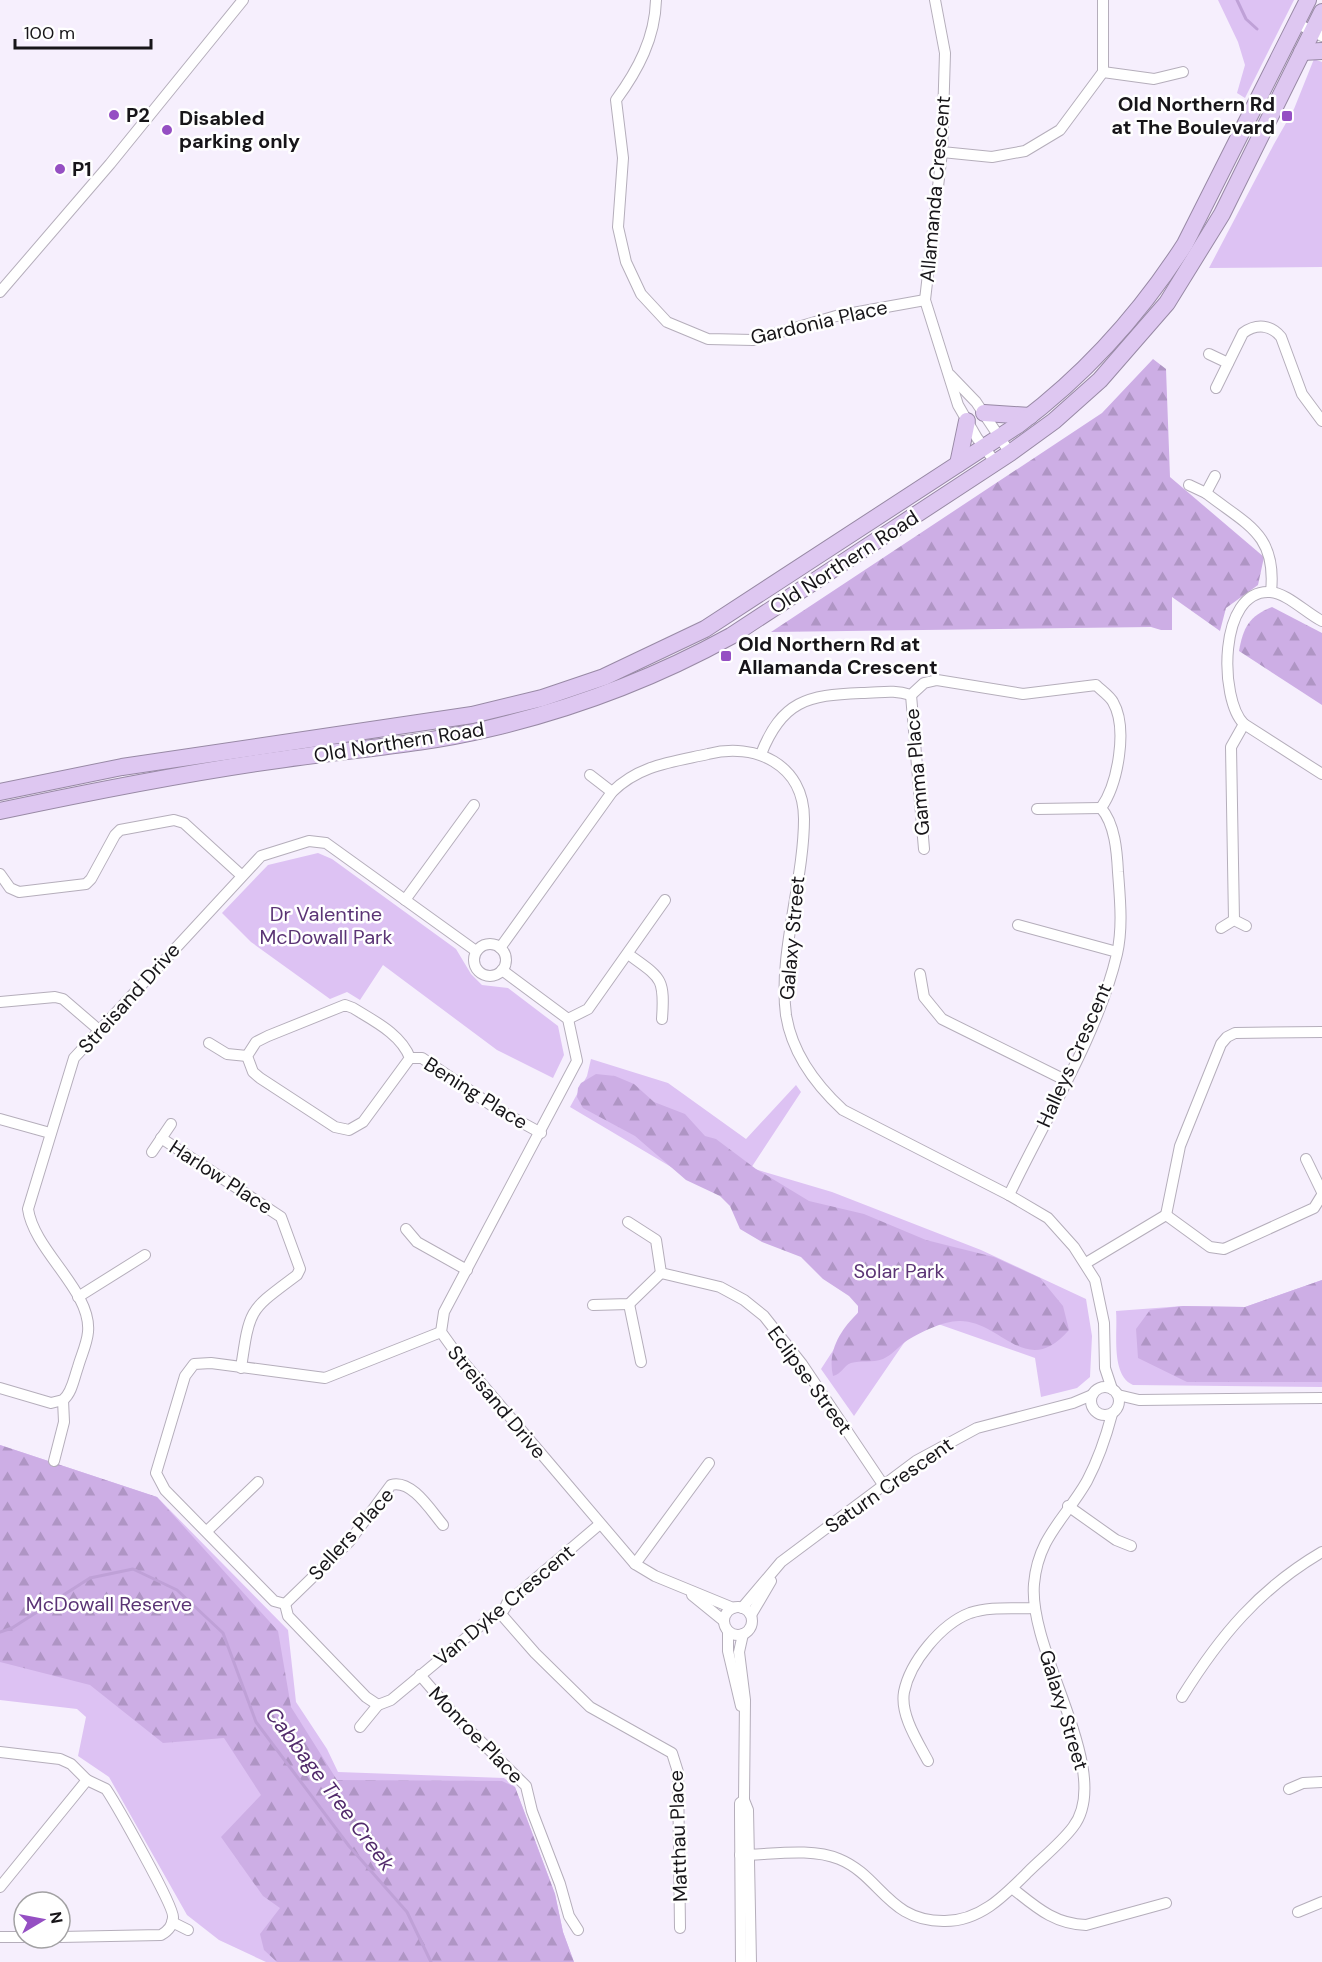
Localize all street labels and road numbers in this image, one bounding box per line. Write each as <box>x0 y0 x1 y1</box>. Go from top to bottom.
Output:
street label: Allamanda Crescent <box>914 95 956 283</box>
street label: Gardonia Place <box>748 294 890 350</box>
street label: Old Northern Road <box>765 504 923 620</box>
street label: Gamma Place <box>898 707 936 837</box>
street label: Old Northern Road <box>312 716 486 768</box>
street label: Galaxy Street <box>774 875 810 1001</box>
street label: Streisand Drive <box>72 937 186 1059</box>
street label: Halleys Crescent <box>1031 979 1117 1131</box>
street label: Bening Place <box>419 1051 533 1135</box>
street label: Harlow Place <box>164 1134 278 1220</box>
street label: Eclipse Street <box>762 1321 858 1440</box>
street label: Streisand Drive <box>442 1340 552 1464</box>
street label: Saturn Crescent <box>820 1431 958 1539</box>
street label: Sellers Place <box>303 1482 399 1586</box>
street label: Van Dyke Crescent <box>428 1538 580 1671</box>
street label: Galaxy Street <box>1033 1647 1095 1773</box>
street label: Monroe Place <box>423 1681 529 1789</box>
street label: Matthau Place <box>663 1770 693 1902</box>

